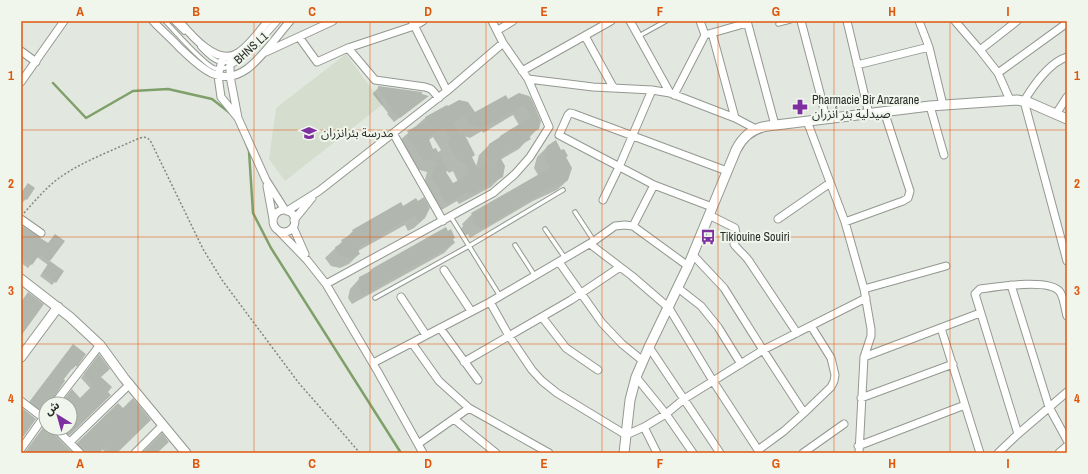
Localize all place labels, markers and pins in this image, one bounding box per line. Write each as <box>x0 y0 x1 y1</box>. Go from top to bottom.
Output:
place label: Pharmacie Bir Anzarane صيدلية بئر أنزران <box>812 92 919 122</box>
pharmacy icon: Pharmacie Bir Anzarane صيدلية بئر أنزران <box>791 98 809 116</box>
school or university icon: مدرسة بئرانزران <box>300 124 318 142</box>
place label: مدرسة بئرانزران <box>321 125 394 141</box>
bus stop icon: Tikiouine Souiri <box>699 228 717 246</box>
place label: Tikiouine Souiri <box>720 229 790 245</box>

